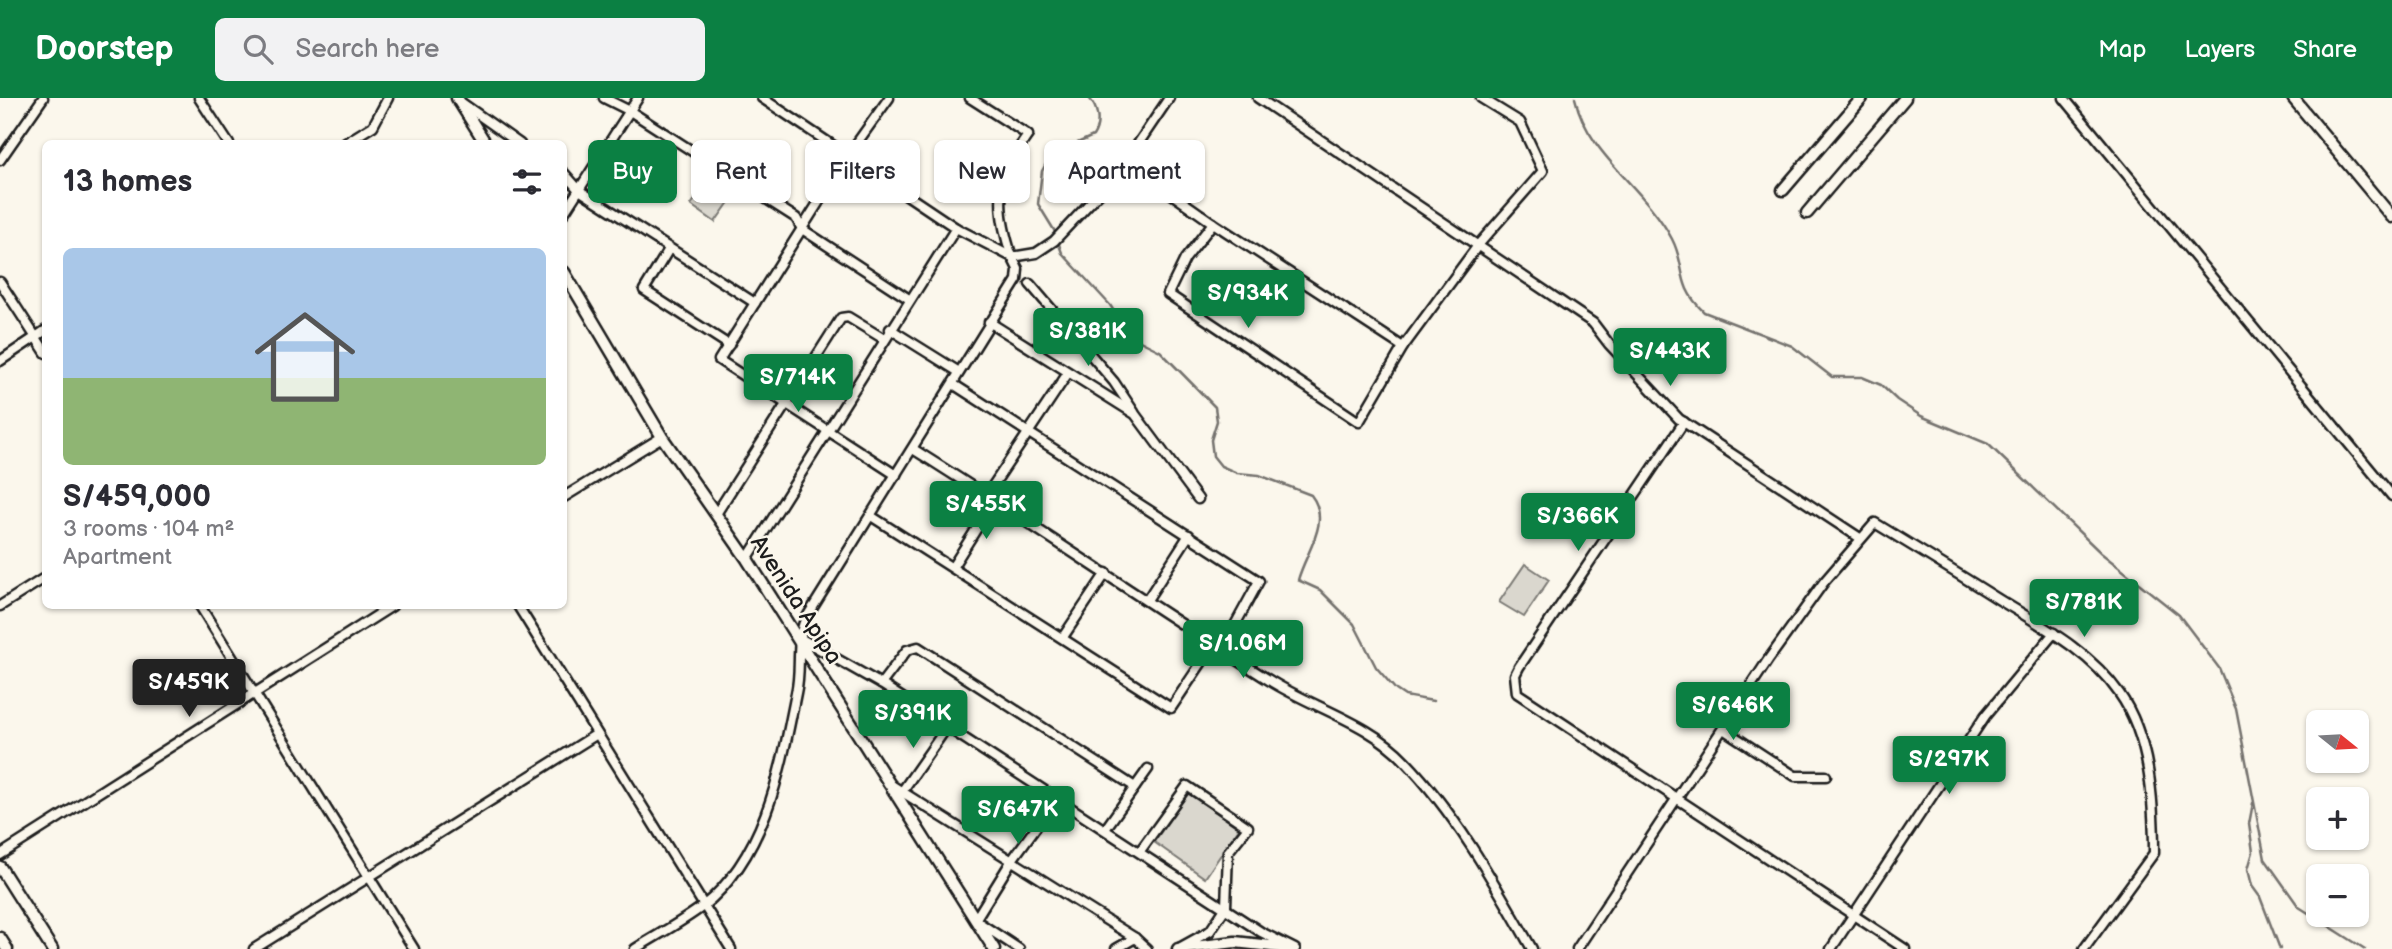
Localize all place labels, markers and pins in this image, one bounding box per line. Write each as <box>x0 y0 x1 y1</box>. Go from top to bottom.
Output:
pin: S/934K <box>1191 271 1305 330</box>
pin: S/381K <box>1031 308 1145 368</box>
pin: S/443K <box>1613 328 1727 388</box>
pin: S/714K <box>741 354 855 414</box>
pin: S/455K <box>929 482 1043 541</box>
pin: S/366K <box>1521 494 1635 553</box>
pin: S/781K <box>2027 580 2141 639</box>
pin: S/1.06M <box>1178 620 1308 680</box>
pin: S/459K <box>132 660 246 719</box>
pin: S/646K <box>1676 682 1790 742</box>
pin: S/391K <box>856 690 970 750</box>
pin: S/297K <box>1892 736 2006 796</box>
pin: S/647K <box>961 786 1075 846</box>

